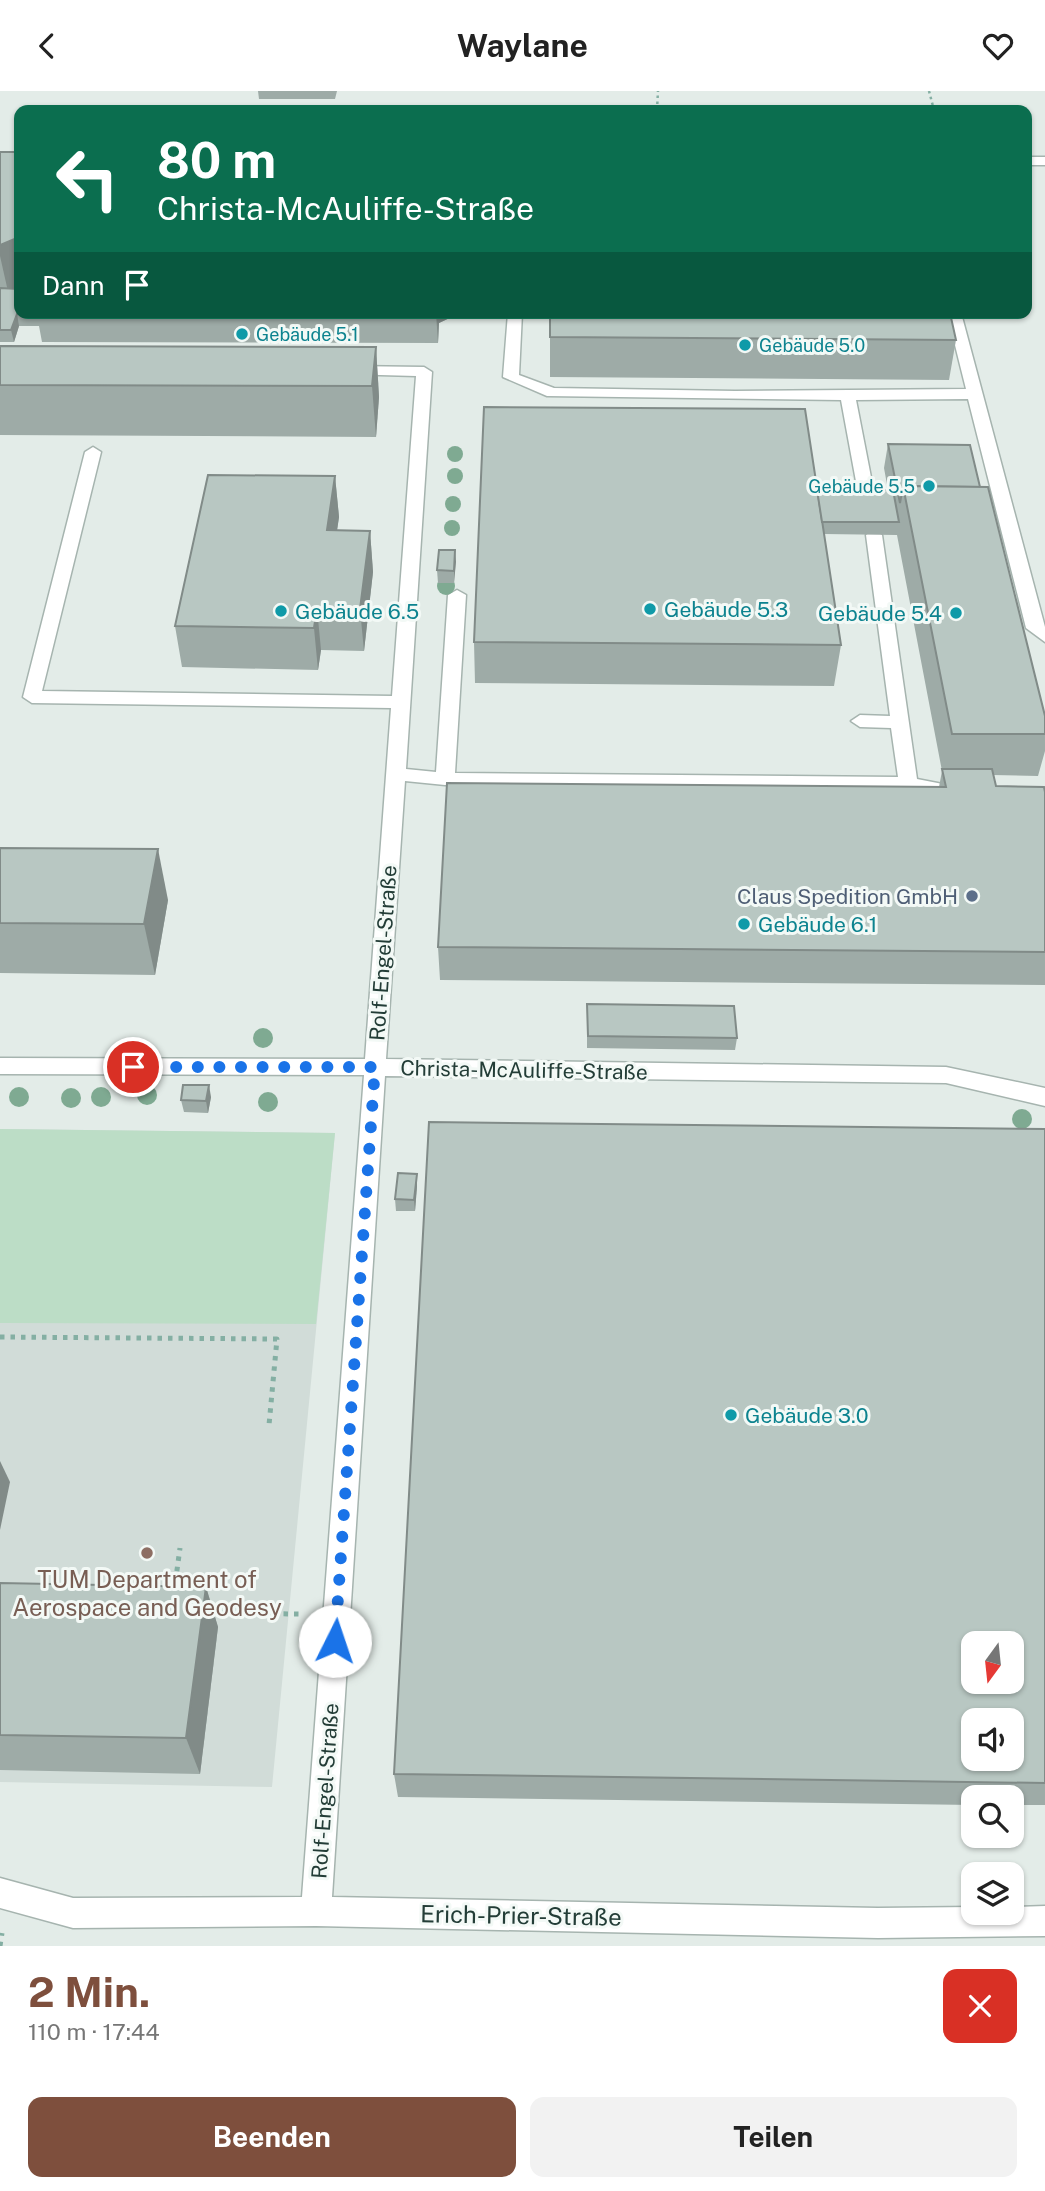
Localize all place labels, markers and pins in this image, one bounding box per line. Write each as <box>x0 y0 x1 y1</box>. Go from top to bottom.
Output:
place label: Gebäude 5.1 <box>256 324 359 345</box>
marker: Gebäude 5.1 <box>234 326 250 342</box>
place label: Gebäude 5.0 <box>759 335 865 356</box>
marker: Gebäude 5.0 <box>737 337 753 353</box>
place label: Gebäude 5.5 <box>808 476 915 497</box>
marker: Gebäude 5.5 <box>921 478 937 494</box>
place label: Gebäude 5.3 <box>664 597 788 622</box>
place label: Gebäude 6.5 <box>295 599 419 624</box>
marker: Gebäude 5.3 <box>642 601 658 617</box>
place label: Gebäude 5.4 <box>818 601 942 626</box>
marker: Gebäude 6.5 <box>273 603 289 619</box>
marker: Gebäude 5.4 <box>948 605 964 621</box>
place label: Claus Spedition GmbH <box>737 884 958 909</box>
marker: Claus Spedition GmbH <box>964 888 980 904</box>
place label: Gebäude 6.1 <box>758 912 877 937</box>
marker: Gebäude 6.1 <box>736 916 752 932</box>
pin <box>103 1037 163 1097</box>
place label: Gebäude 3.0 <box>745 1403 869 1428</box>
marker: Gebäude 3.0 <box>723 1407 739 1423</box>
marker: TUM Department of Aerospace and Geodesy <box>139 1545 155 1561</box>
place label: TUM Department of Aerospace and Geodesy <box>12 1565 282 1621</box>

